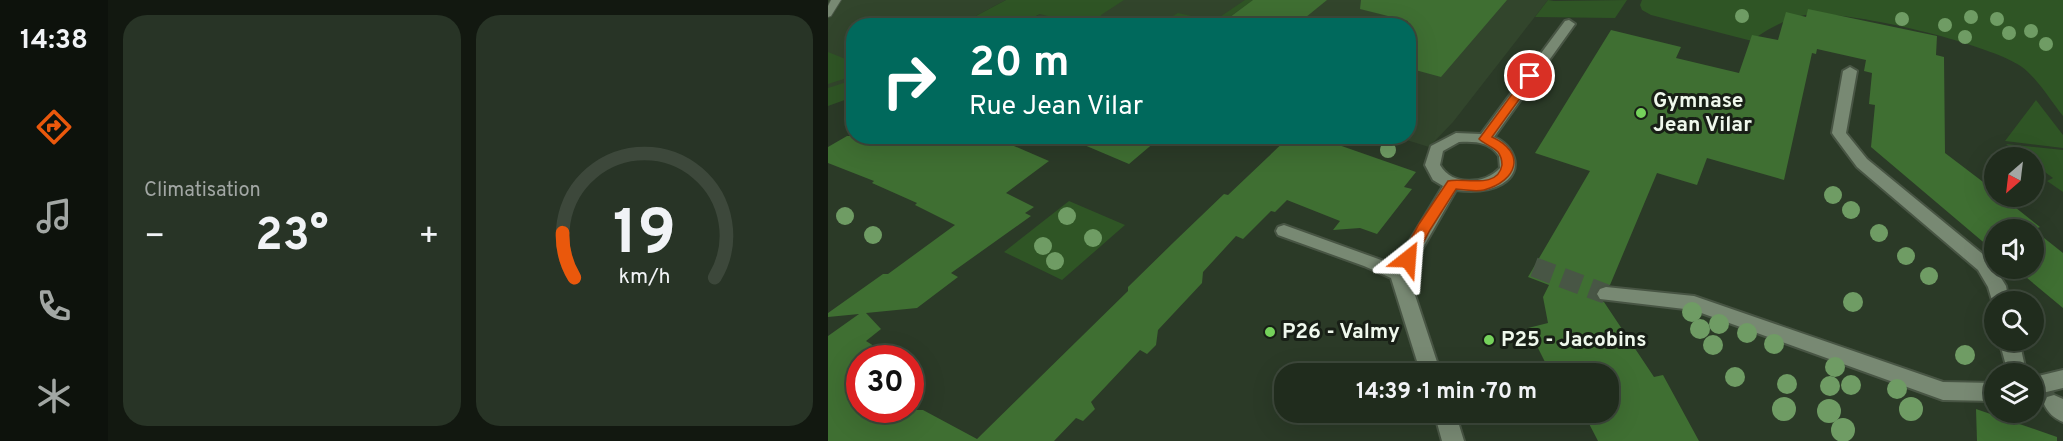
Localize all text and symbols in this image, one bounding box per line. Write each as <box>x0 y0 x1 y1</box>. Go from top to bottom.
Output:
text: 14:38 <box>20 24 88 58</box>
text: 20 m <box>969 38 1070 91</box>
icon: right <box>870 42 948 120</box>
pin <box>1504 50 1555 101</box>
icon: arrive <box>1513 59 1546 92</box>
place label: Gymnase Jean Vilar <box>1653 88 1752 139</box>
text: Rue Jean Vilar <box>969 90 1143 124</box>
icon: directions <box>33 106 75 148</box>
marker: Gymnase Jean Vilar <box>1634 106 1648 120</box>
north arrow <box>1984 147 2044 207</box>
map controls <box>1984 147 2044 423</box>
text: Climatisation <box>144 178 261 204</box>
icon: music <box>33 195 75 237</box>
text: 19 <box>613 197 676 276</box>
text: 23° <box>255 209 328 266</box>
text: − <box>144 217 165 259</box>
text: + <box>418 217 440 259</box>
button: sound <box>1984 219 2044 279</box>
position arrow <box>1376 227 1440 291</box>
text: km/h <box>618 264 670 291</box>
icon: phone <box>33 285 75 327</box>
button: search <box>1984 291 2044 351</box>
place label: P26 - Valmy <box>1282 319 1400 346</box>
marker: P26 - Valmy <box>1263 325 1277 339</box>
place label: P25 - Jacobins <box>1501 327 1647 354</box>
marker: P25 - Jacobins <box>1482 333 1496 347</box>
speed limit sign: 30 <box>846 345 924 423</box>
button: layers <box>1984 363 2044 423</box>
icon: climate <box>33 375 75 417</box>
text: 14:39 · 1 min · 70 m <box>1356 379 1537 406</box>

